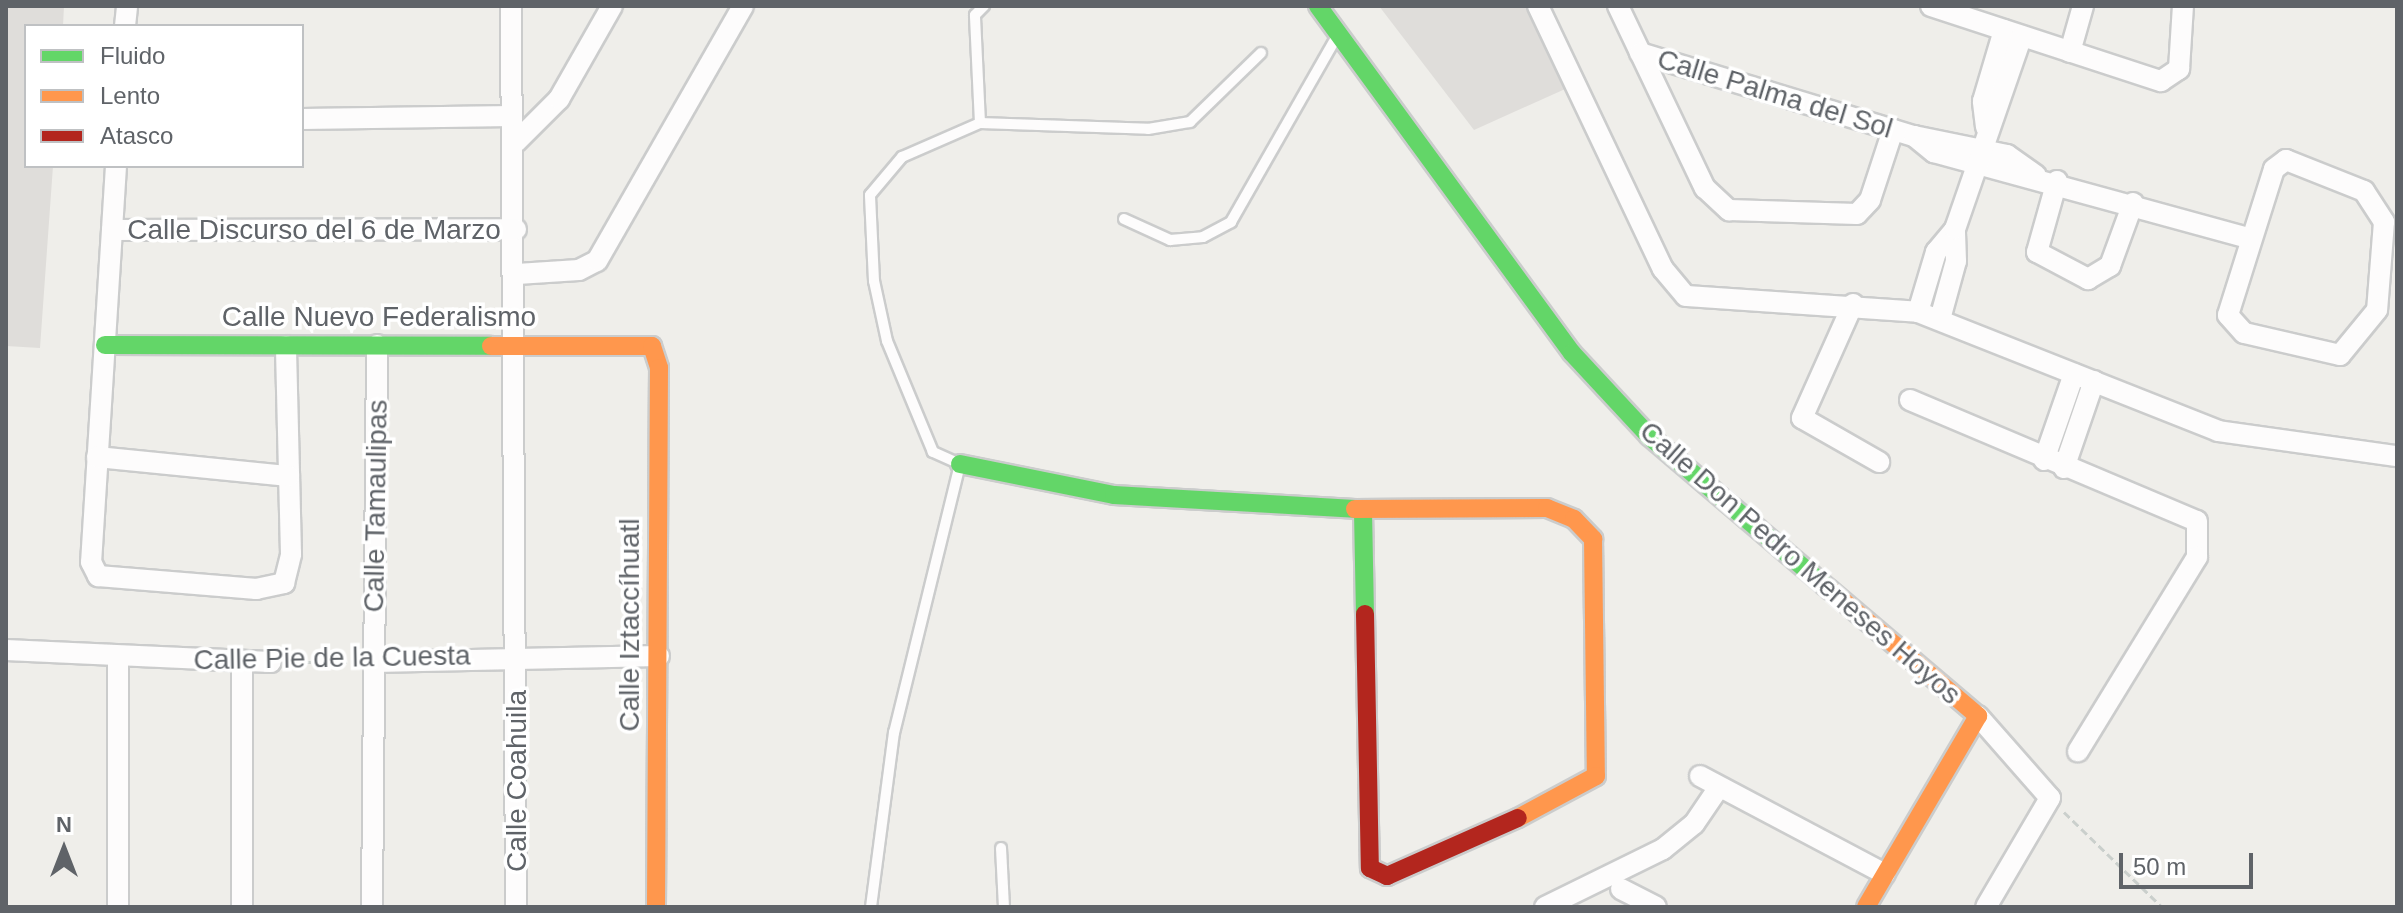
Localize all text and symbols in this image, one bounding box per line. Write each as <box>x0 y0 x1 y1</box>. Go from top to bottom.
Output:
legend <box>24 24 304 168</box>
text: Fluido <box>100 42 165 69</box>
street label: Calle Palma del Sol <box>1653 42 1897 146</box>
text: Lento <box>100 82 160 109</box>
text: Atasco <box>100 122 173 149</box>
street label: Calle Discurso del 6 de Marzo <box>127 213 501 247</box>
street label: Calle Nuevo Federalismo <box>222 300 536 334</box>
street label: Calle Tamaulipas <box>357 399 395 613</box>
street label: Calle Don Pedro Meneses Hoyos <box>1633 415 1967 711</box>
street label: Calle Iztaccíhuatl <box>613 518 647 732</box>
street label: Calle Pie de la Cuesta <box>193 639 471 677</box>
street label: Calle Coahuila <box>500 690 534 872</box>
north arrow <box>24 809 104 889</box>
text: N <box>56 812 72 837</box>
scale bar <box>2123 837 2257 887</box>
text: 50 m <box>2133 853 2186 880</box>

